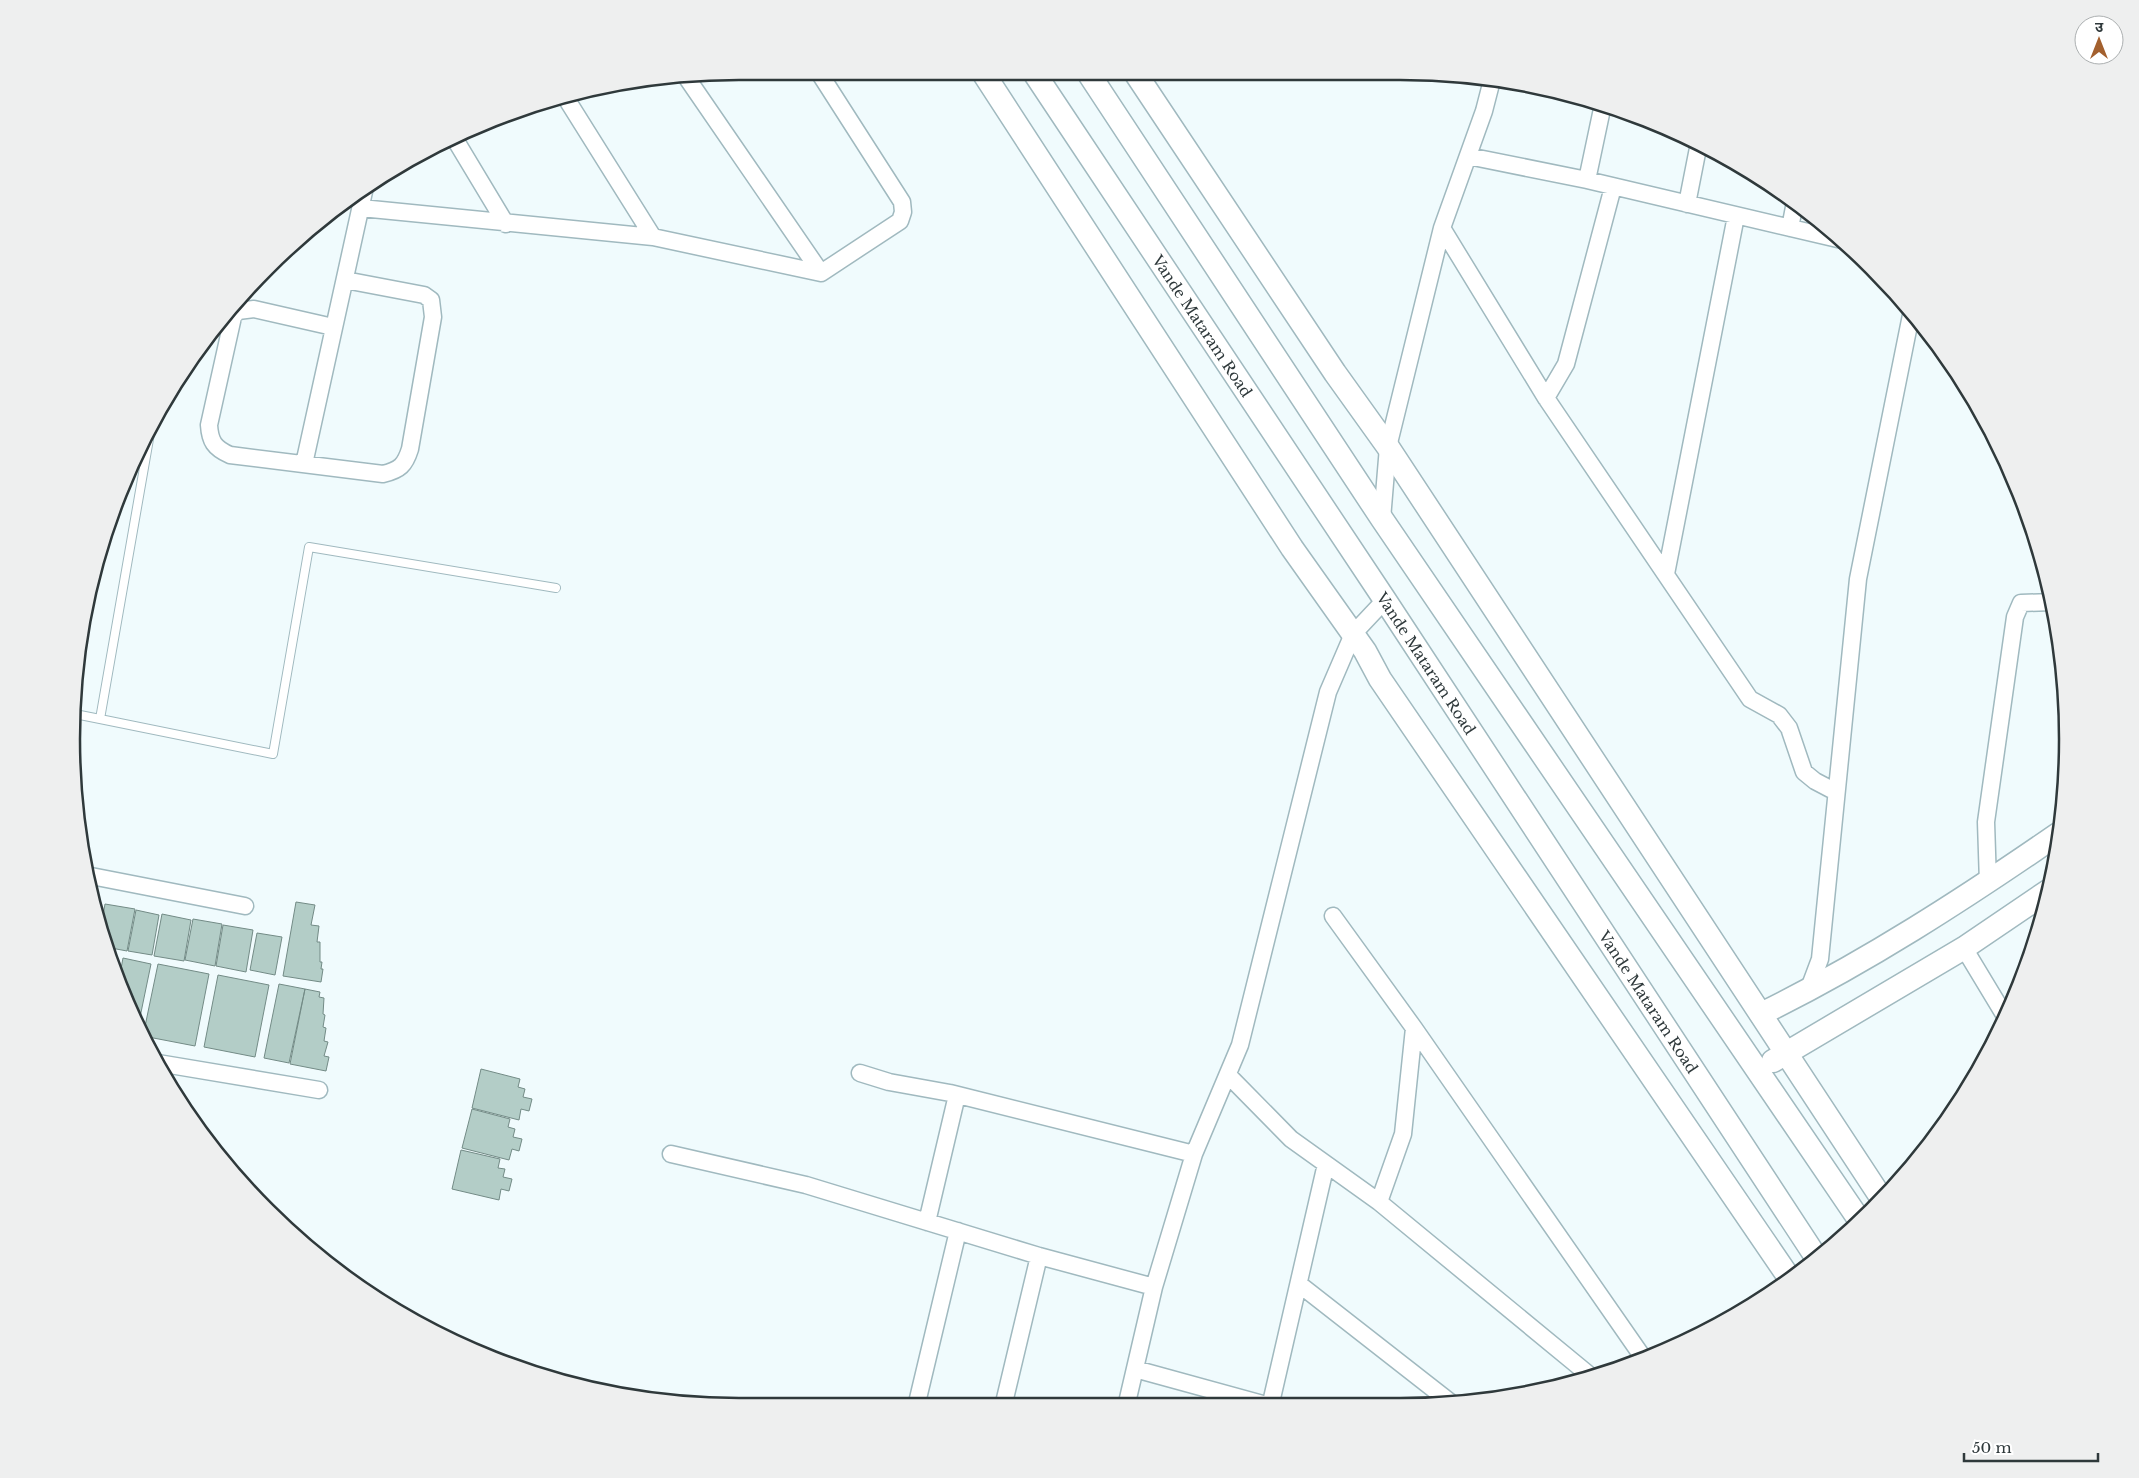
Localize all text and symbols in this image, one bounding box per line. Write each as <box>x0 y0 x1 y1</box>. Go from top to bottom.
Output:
north arrow <box>2074 15 2124 65</box>
text: उ <box>2095 18 2104 36</box>
street label: Vande Mataram Road <box>1148 250 1257 400</box>
street label: Vande Mataram Road <box>1372 588 1480 738</box>
street label: Vande Mataram Road <box>1594 926 1702 1077</box>
scale bar <box>1964 1430 2098 1462</box>
text: 50 m <box>1972 1438 2012 1457</box>

